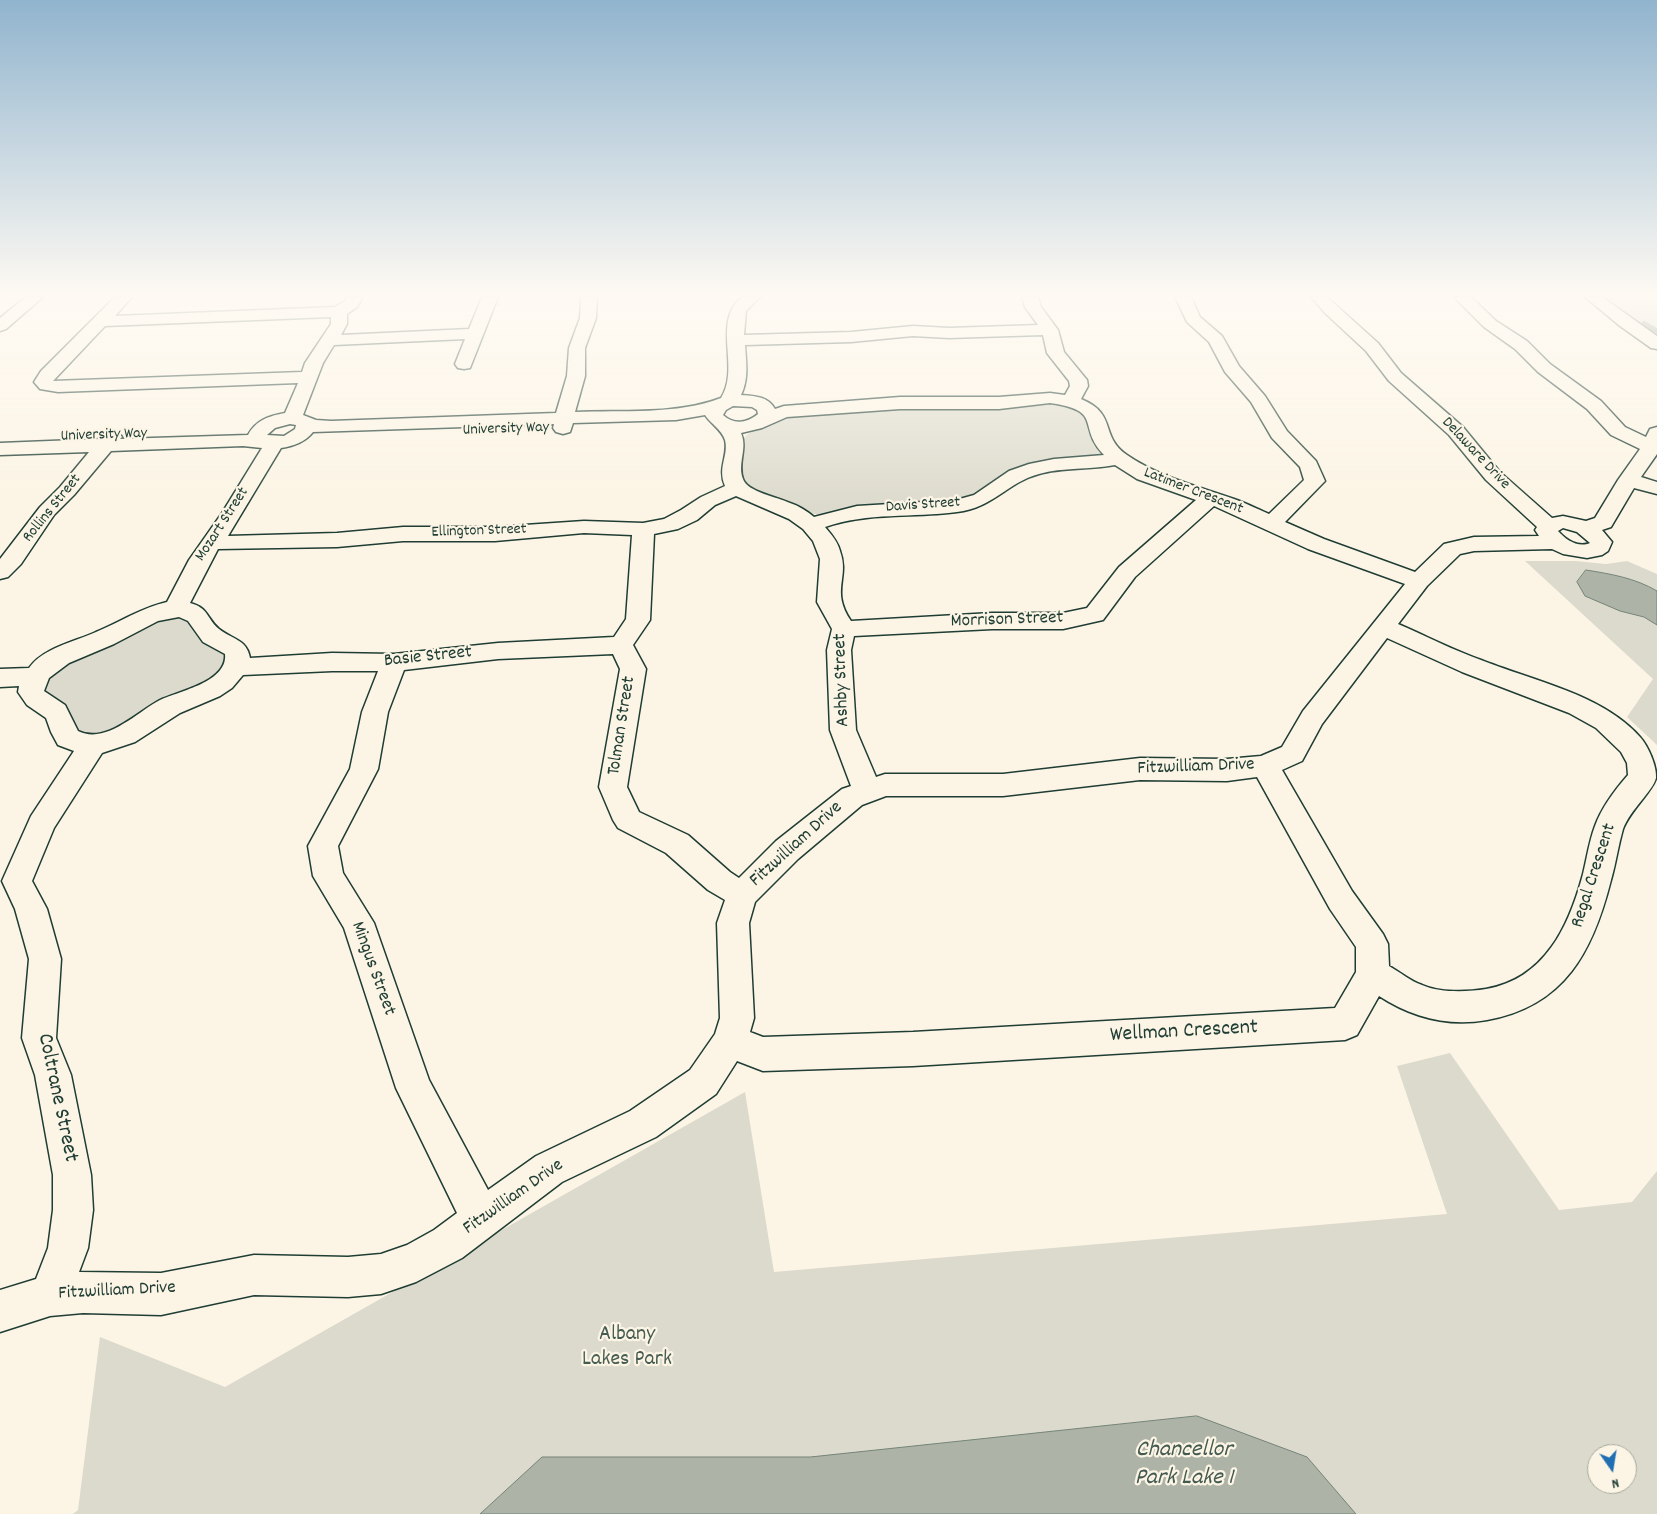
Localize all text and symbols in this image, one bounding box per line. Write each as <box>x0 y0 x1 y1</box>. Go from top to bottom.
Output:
street label: Delaware Drive <box>1437 414 1513 494</box>
street label: University Way <box>462 419 550 441</box>
street label: University Way <box>60 425 148 447</box>
street label: Latimer Crescent <box>1141 464 1245 520</box>
street label: Rollins Street <box>20 471 86 547</box>
street label: Mozart Street <box>192 484 254 566</box>
street label: Davis Street <box>885 494 961 518</box>
street label: Ellington Street <box>431 521 527 543</box>
street label: Morrison Street <box>950 608 1064 634</box>
street label: Ashby Street <box>830 633 856 727</box>
street label: Basie Street <box>383 642 473 674</box>
street label: Tolman Street <box>604 675 642 777</box>
street label: Fitzwilliam Drive <box>1137 755 1255 781</box>
street label: Fitzwilliam Drive <box>746 797 848 893</box>
street label: Regal Crescent <box>1567 821 1623 931</box>
street label: Mingus Street <box>344 919 400 1019</box>
street label: Wellman Crescent <box>1109 1016 1259 1050</box>
street label: Coltrane Street <box>29 1031 83 1165</box>
street label: Fitzwilliam Drive <box>459 1155 569 1241</box>
street label: Fitzwilliam Drive <box>58 1278 176 1306</box>
park label: Albany Lakes Park <box>582 1323 672 1374</box>
water label: Chancellor Park Lake 1 <box>1135 1438 1233 1494</box>
north arrow <box>1587 1444 1637 1494</box>
text: N <box>1610 1472 1621 1493</box>

